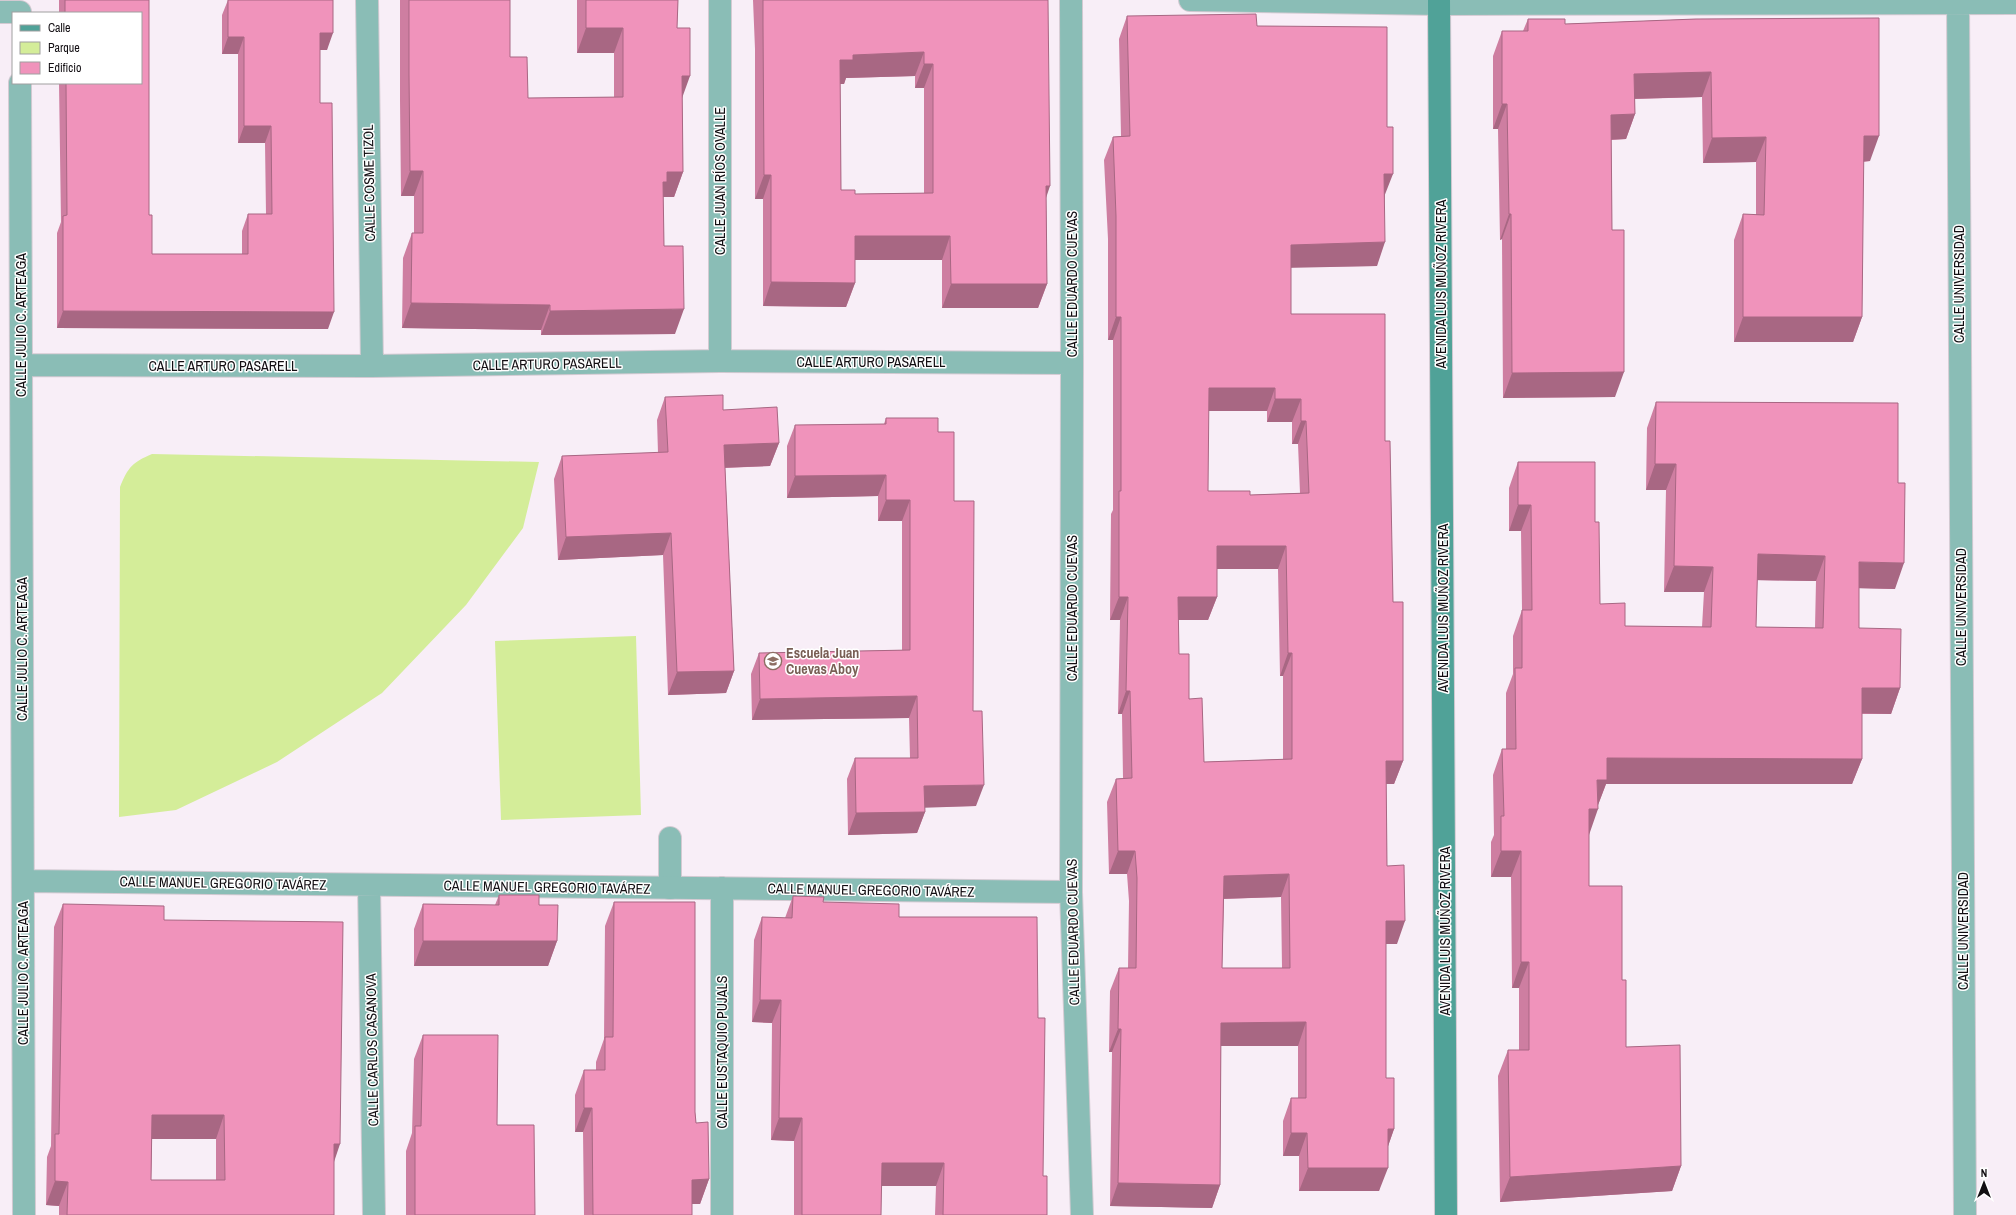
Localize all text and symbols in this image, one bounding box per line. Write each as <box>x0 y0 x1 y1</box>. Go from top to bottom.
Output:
legend <box>12 12 142 84</box>
text: Calle <box>48 20 70 36</box>
text: Parque <box>48 40 80 56</box>
text: Edificio <box>48 60 81 76</box>
street label: CALLE JUAN RÍOS OVALLE <box>711 107 729 255</box>
street label: CALLE COSME TIZOL <box>359 124 379 242</box>
street label: AVENIDA LUIS MUÑOZ RIVERA <box>1432 199 1450 369</box>
street label: CALLE EDUARDO CUEVAS <box>1063 210 1081 357</box>
street label: CALLE UNIVERSIDAD <box>1950 225 1968 343</box>
street label: CALLE JULIO C. ARTEAGA <box>12 253 30 397</box>
street label: CALLE ARTURO PASARELL <box>797 353 946 371</box>
street label: CALLE ARTURO PASARELL <box>472 354 622 374</box>
street label: CALLE ARTURO PASARELL <box>149 357 298 375</box>
street label: AVENIDA LUIS MUÑOZ RIVERA <box>1434 523 1452 693</box>
street label: CALLE EDUARDO CUEVAS <box>1063 534 1081 681</box>
street label: CALLE UNIVERSIDAD <box>1952 548 1970 666</box>
street label: CALLE JULIO C. ARTEAGA <box>13 577 31 721</box>
place label: Escuela Juan Cuevas Aboy <box>786 644 859 678</box>
school or university icon: Escuela Juan Cuevas Aboy <box>763 651 783 671</box>
street label: AVENIDA LUIS MUÑOZ RIVERA <box>1436 846 1454 1016</box>
street label: CALLE EDUARDO CUEVAS <box>1063 858 1083 1005</box>
street label: CALLE MANUEL GREGORIO TAVÁREZ <box>119 872 327 894</box>
street label: CALLE UNIVERSIDAD <box>1954 872 1972 990</box>
street label: CALLE MANUEL GREGORIO TAVÁREZ <box>443 876 651 898</box>
street label: CALLE MANUEL GREGORIO TAVÁREZ <box>767 879 975 901</box>
street label: CALLE JULIO C. ARTEAGA <box>14 901 32 1045</box>
street label: CALLE CARLOS CASANOVA <box>362 973 382 1127</box>
street label: CALLE EUSTAQUIO PUJALS <box>713 975 731 1128</box>
north arrow <box>1964 1163 2004 1203</box>
text: N <box>1981 1166 1987 1180</box>

